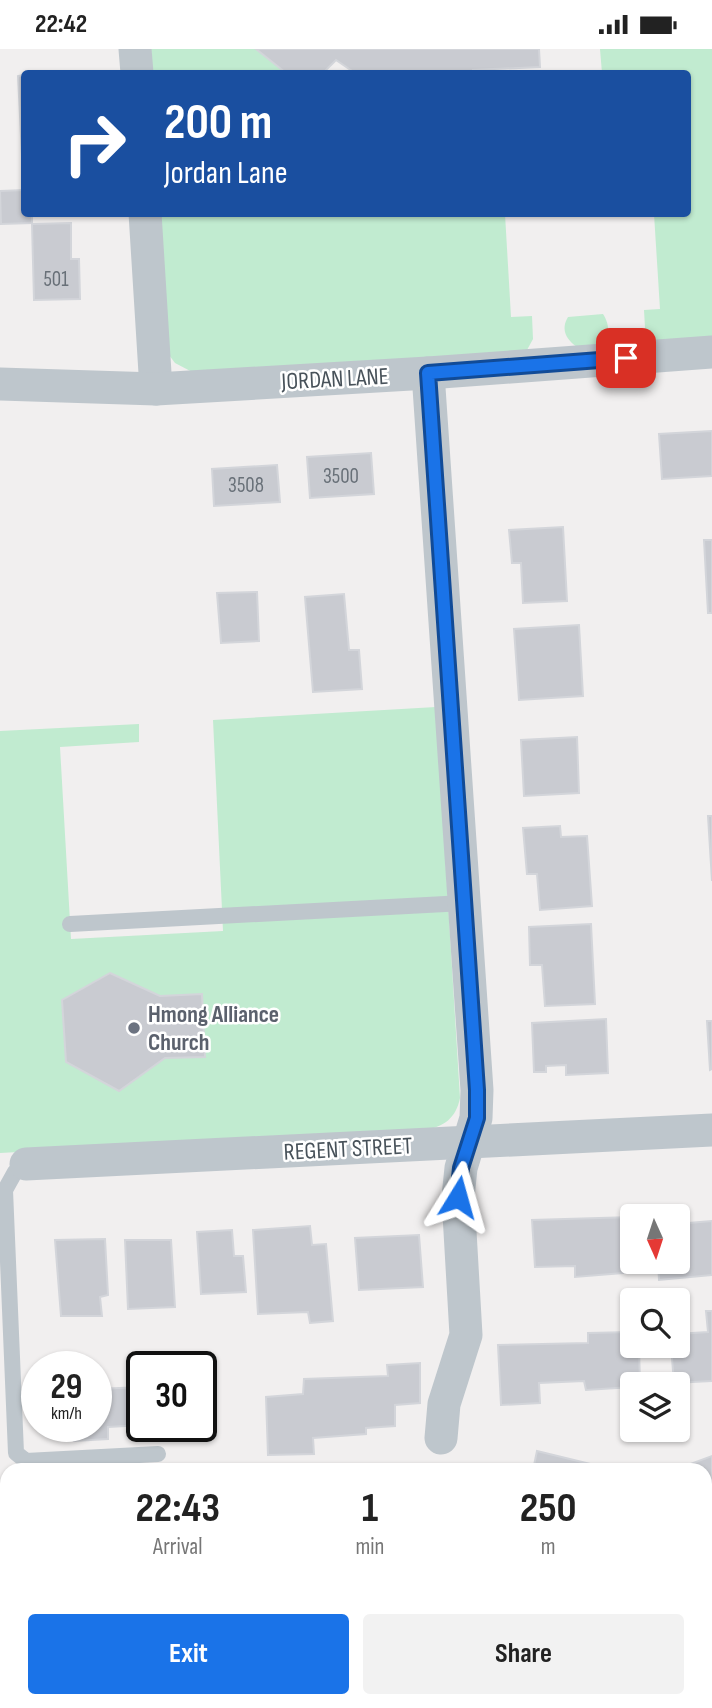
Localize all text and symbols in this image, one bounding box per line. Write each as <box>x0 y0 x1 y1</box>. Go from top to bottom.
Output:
text: 22:42 <box>35 9 87 40</box>
text: 200 m <box>164 94 272 153</box>
icon: right <box>49 98 140 189</box>
text: Jordan Lane <box>164 154 288 193</box>
house number: 501 <box>43 267 69 292</box>
pin <box>596 328 656 388</box>
icon: arrive <box>607 339 645 377</box>
street label: JORDAN LANE <box>280 362 389 396</box>
house number: 3500 <box>323 464 359 489</box>
house number: 3508 <box>228 473 264 498</box>
place label: Hmong Alliance Church <box>148 1000 279 1057</box>
marker: Hmong Alliance Church <box>126 1020 142 1036</box>
street label: REGENT STREET <box>283 1131 413 1167</box>
position arrow <box>421 1160 495 1234</box>
north arrow <box>620 1204 690 1274</box>
map controls <box>620 1204 690 1442</box>
button: search <box>620 1288 690 1358</box>
speed limit sign: 30 <box>126 1351 217 1442</box>
text: 29 <box>51 1366 82 1409</box>
button: layers <box>620 1372 690 1442</box>
text: km/h <box>51 1403 82 1424</box>
text: 22:43 <box>135 1483 220 1534</box>
text: 1 <box>362 1483 378 1534</box>
text: 250 <box>520 1483 577 1534</box>
text: Arrival <box>153 1533 202 1561</box>
text: min <box>355 1533 384 1561</box>
text: m <box>541 1533 556 1561</box>
button: Exit <box>28 1614 349 1694</box>
button: Share <box>363 1614 684 1694</box>

